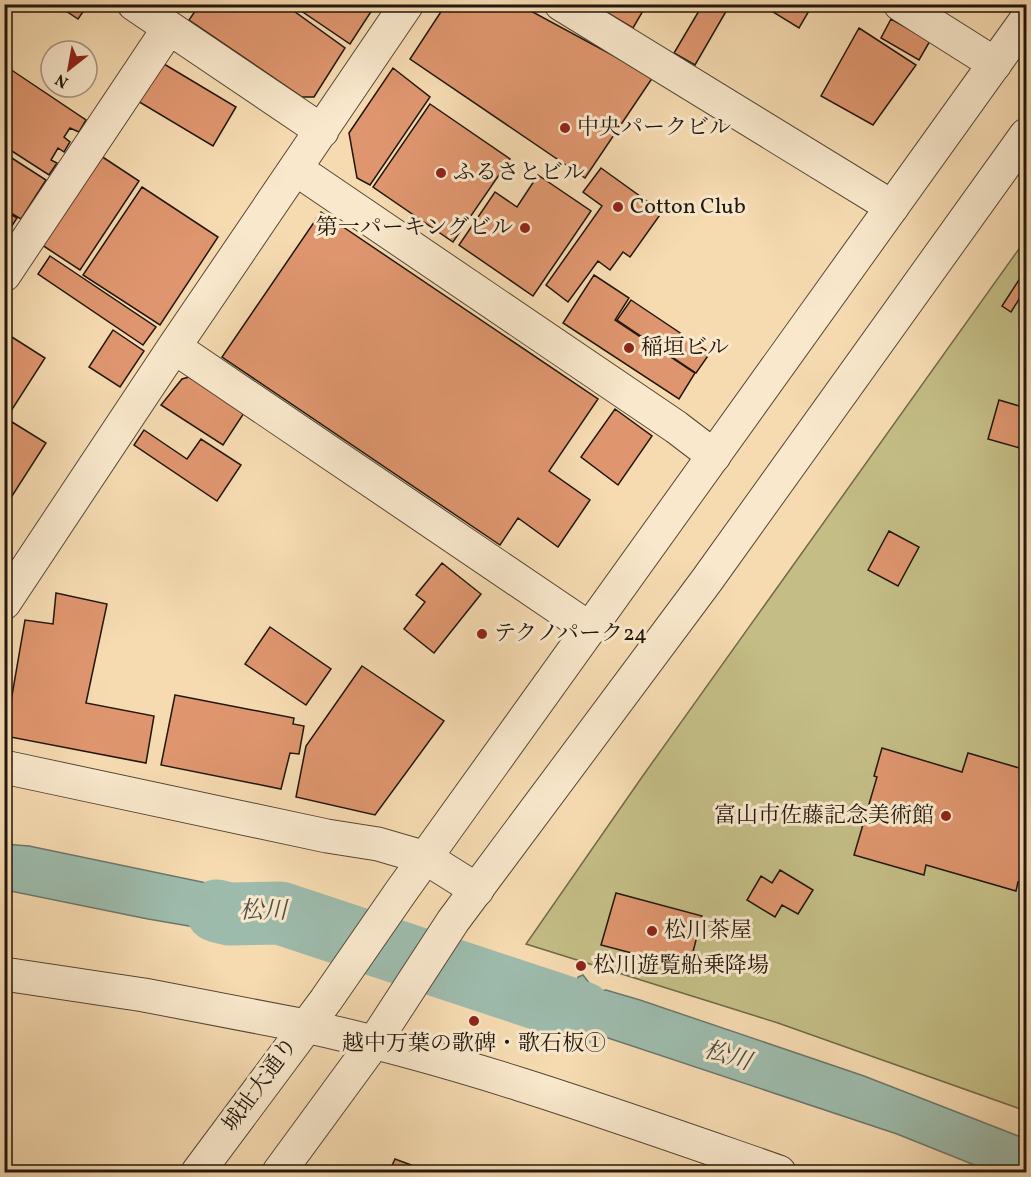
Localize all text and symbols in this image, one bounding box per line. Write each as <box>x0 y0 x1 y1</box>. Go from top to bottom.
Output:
north arrow <box>39 39 99 99</box>
text: N <box>51 68 73 93</box>
place label: 中央パークビル <box>577 113 731 144</box>
marker: 中央パークビル <box>558 121 572 135</box>
place label: ふるさとビル <box>453 158 585 189</box>
marker: ふるさとビル <box>434 166 448 180</box>
place label: Cotton Club <box>630 192 746 223</box>
marker: Cotton Club <box>611 200 625 214</box>
place label: 第一パーキングビル <box>316 213 513 244</box>
marker: 第一パーキングビル <box>518 221 532 235</box>
place label: 稲垣ビル <box>641 333 729 364</box>
marker: 稲垣ビル <box>622 341 636 355</box>
place label: テクノパーク24 <box>494 619 647 650</box>
marker: テクノパーク24 <box>475 627 489 641</box>
place label: 富山市佐藤記念美術館 <box>714 801 934 832</box>
marker: 富山市佐藤記念美術館 <box>939 809 953 823</box>
water label: 松川 <box>239 895 290 929</box>
place label: 松川茶屋 <box>664 916 752 947</box>
marker: 松川茶屋 <box>645 924 659 938</box>
place label: 松川遊覧船乗降場 <box>593 951 769 982</box>
marker: 松川遊覧船乗降場 <box>574 959 588 973</box>
marker: 越中万葉の歌碑・歌石板① <box>467 1014 481 1028</box>
place label: 越中万葉の歌碑・歌石板① <box>342 1029 606 1060</box>
street label: 城址大通り <box>216 1031 306 1139</box>
water label: 松川 <box>699 1034 758 1081</box>

